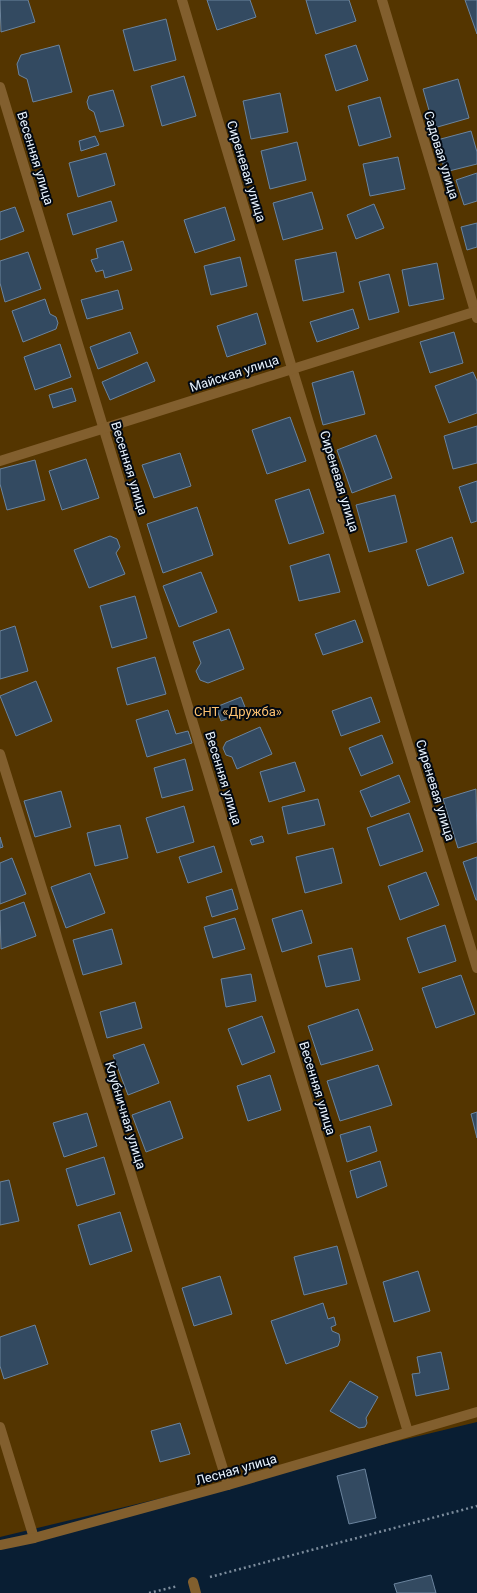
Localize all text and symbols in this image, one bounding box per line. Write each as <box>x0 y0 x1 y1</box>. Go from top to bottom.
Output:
street label: Садовая улица <box>421 109 462 201</box>
street label: Весенняя улица <box>14 110 57 207</box>
street label: Сиреневая улица <box>224 119 269 224</box>
street label: Майская улица <box>188 352 281 395</box>
street label: Весенняя улица <box>108 420 151 517</box>
street label: Сиреневая улица <box>317 429 362 534</box>
park label: СНТ «Дружба» <box>194 704 282 719</box>
street label: Весенняя улица <box>202 730 245 827</box>
street label: Сиреневая улица <box>413 738 458 843</box>
street label: Весенняя улица <box>296 1040 339 1137</box>
street label: Клубничная улица <box>102 1059 149 1171</box>
street label: Лесная улица <box>194 1451 278 1488</box>

